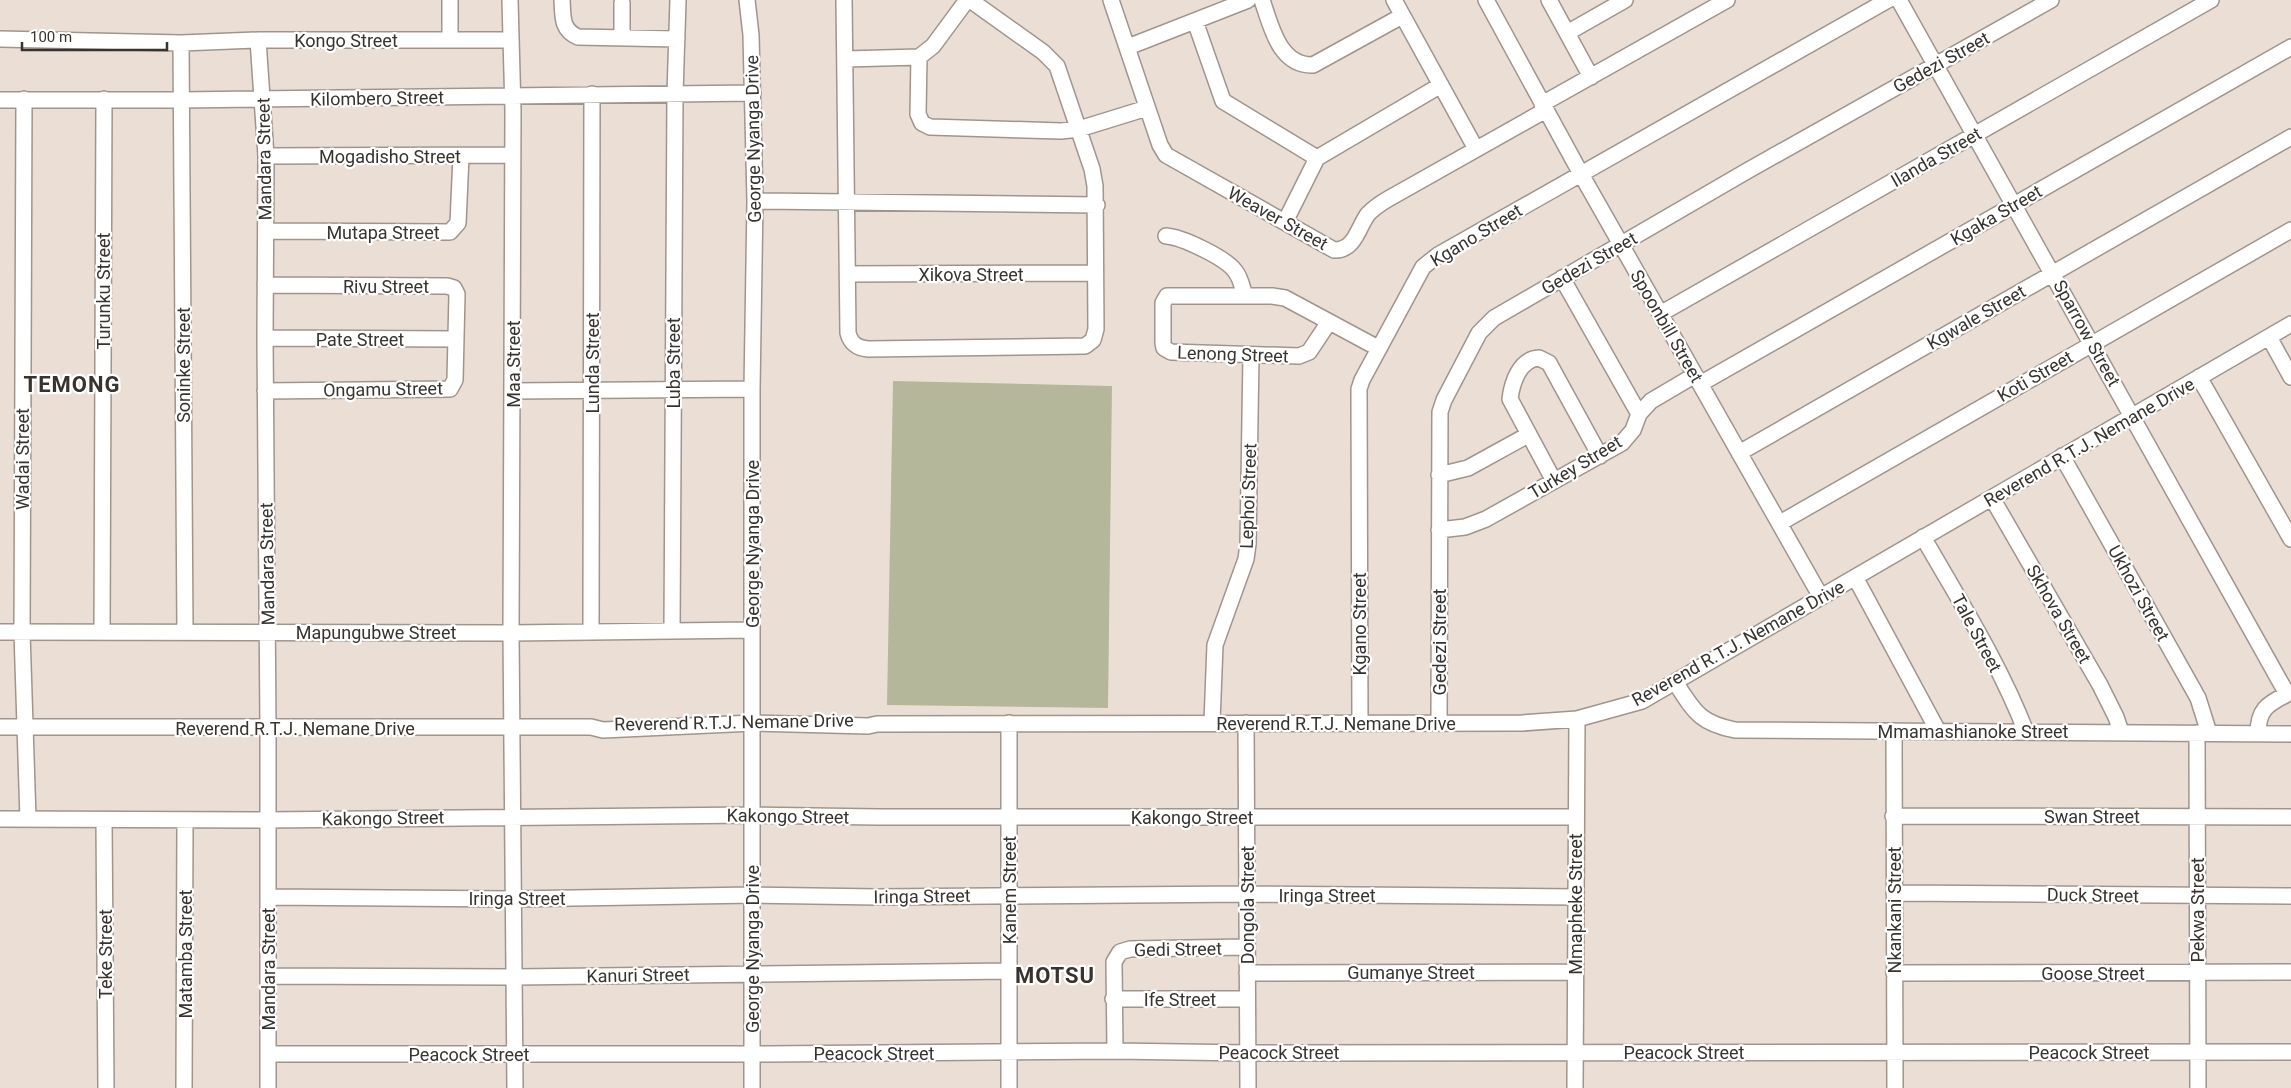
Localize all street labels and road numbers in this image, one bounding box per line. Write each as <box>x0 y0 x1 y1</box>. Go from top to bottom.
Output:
street label: Gedezi Street <box>1889 27 1993 97</box>
street label: Kongo Street <box>294 30 398 51</box>
street label: George Nyanga Drive <box>741 55 765 223</box>
street label: Kilombero Street <box>310 86 444 110</box>
street label: Mandara Street <box>252 97 276 221</box>
street label: Ilanda Street <box>1887 123 1985 191</box>
street label: Mogadisho Street <box>319 146 461 167</box>
street label: Kgaka Street <box>1947 180 2045 250</box>
street label: Weaver Street <box>1224 182 1332 254</box>
street label: Kgano Street <box>1426 199 1526 271</box>
street label: Mutapa Street <box>326 222 440 243</box>
street label: Gedezi Street <box>1538 227 1641 299</box>
street label: Turunku Street <box>93 232 114 349</box>
street label: Xikova Street <box>918 264 1024 285</box>
street label: Spoonbill Street <box>1626 266 1708 386</box>
street label: Rivu Street <box>343 276 429 297</box>
street label: Sparrow Street <box>2049 276 2125 390</box>
street label: Kgwale Street <box>1923 280 2029 354</box>
street label: Soninke Street <box>173 307 194 423</box>
street label: Lunda Street <box>582 312 603 414</box>
street label: Luba Street <box>663 317 684 409</box>
street label: Maa Street <box>503 320 524 408</box>
street label: Pate Street <box>316 329 404 350</box>
street label: Lenong Street <box>1177 342 1289 366</box>
street label: Koti Street <box>1994 346 2077 406</box>
street label: Reverend R.T.J. Nemane Drive <box>1980 373 2198 511</box>
street label: Ongamu Street <box>323 377 443 401</box>
street label: Wadai Street <box>12 408 33 510</box>
street label: Turkey Street <box>1525 431 1625 503</box>
street label: Lephoi Street <box>1236 443 1260 549</box>
street label: George Nyanga Drive <box>742 460 763 628</box>
street label: Mandara Street <box>255 502 279 626</box>
street label: Ukhozi Street <box>2104 542 2174 645</box>
street label: Skhova Street <box>2022 561 2096 667</box>
street label: Kgano Street <box>1349 572 1370 676</box>
street label: Reverend R.T.J. Nemane Drive <box>1628 576 1848 710</box>
street label: Gedezi Street <box>1429 589 1450 695</box>
street label: Tale Street <box>1948 590 2006 676</box>
street label: Mapungubwe Street <box>296 622 456 643</box>
street label: Reverend R.T.J. Nemane Drive <box>614 709 854 735</box>
street label: Reverend R.T.J. Nemane Drive <box>1216 713 1456 734</box>
street label: Reverend R.T.J. Nemane Drive <box>175 718 415 739</box>
street label: Mmamashianoke Street <box>1878 721 2069 742</box>
street label: Kakongo Street <box>726 804 850 828</box>
street label: Kakongo Street <box>321 806 445 830</box>
street label: Swan Street <box>2044 806 2140 827</box>
street label: Kakongo Street <box>1131 807 1253 828</box>
street label: Mmapheke Street <box>1565 833 1586 975</box>
street label: Kanem Street <box>999 836 1020 944</box>
street label: Dongola Street <box>1237 846 1258 964</box>
street label: Nkankani Street <box>1884 846 1905 973</box>
street label: Pekwa Street <box>2187 857 2208 963</box>
street label: George Nyanga Drive <box>742 865 763 1033</box>
street label: Duck Street <box>2047 884 2139 906</box>
street label: Iringa Street <box>873 885 971 907</box>
street label: Iringa Street <box>1278 885 1376 906</box>
street label: Iringa Street <box>468 888 566 909</box>
street label: Matamba Street <box>175 889 196 1018</box>
street label: Mandara Street <box>258 907 279 1030</box>
street label: Teke Street <box>95 909 116 999</box>
street label: Gedi Street <box>1134 938 1222 960</box>
street label: Gumanye Street <box>1347 962 1475 983</box>
street label: Goose Street <box>2041 963 2145 984</box>
street label: Kanuri Street <box>586 964 690 986</box>
street label: Ife Street <box>1144 989 1216 1010</box>
street label: Peacock Street <box>1219 1042 1339 1063</box>
street label: Peacock Street <box>1624 1042 1744 1063</box>
street label: Peacock Street <box>2029 1042 2149 1063</box>
street label: Peacock Street <box>814 1043 934 1064</box>
street label: Peacock Street <box>409 1044 529 1065</box>

